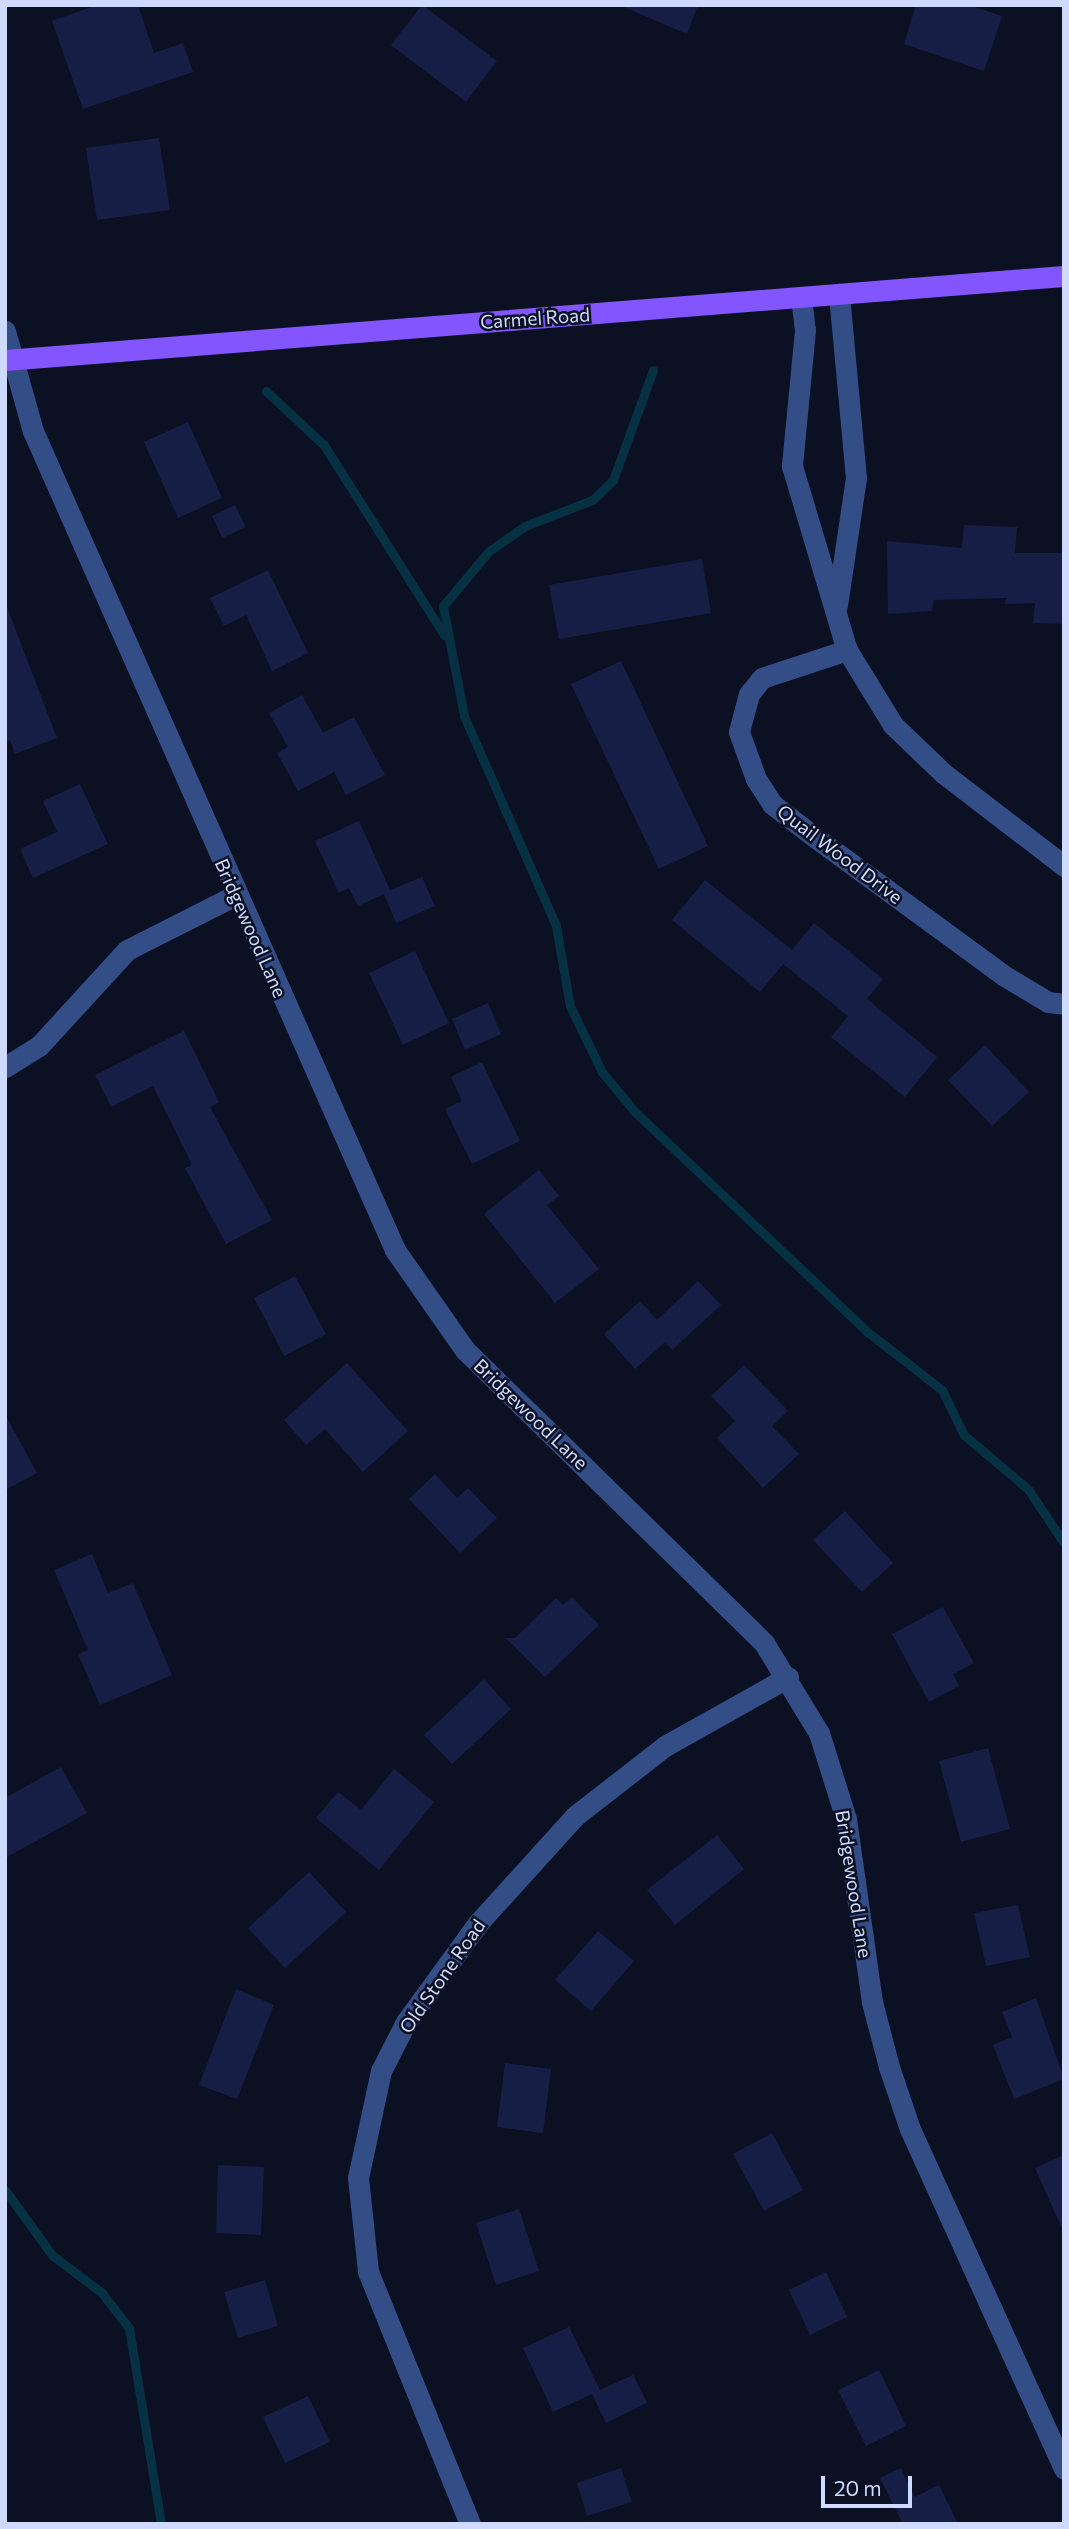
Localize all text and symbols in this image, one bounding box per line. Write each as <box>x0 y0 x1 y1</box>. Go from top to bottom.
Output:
street label: Carmel Road <box>479 303 591 333</box>
street label: Quail Wood Drive <box>773 800 907 908</box>
street label: Bridgewood Lane <box>210 855 292 1001</box>
street label: Bridgewood Lane <box>469 1354 593 1474</box>
street label: Bridgewood Lane <box>831 1808 877 1960</box>
street label: Old Stone Road <box>394 1915 490 2037</box>
scale bar <box>824 2462 915 2506</box>
text: 20 m <box>834 2475 882 2500</box>

